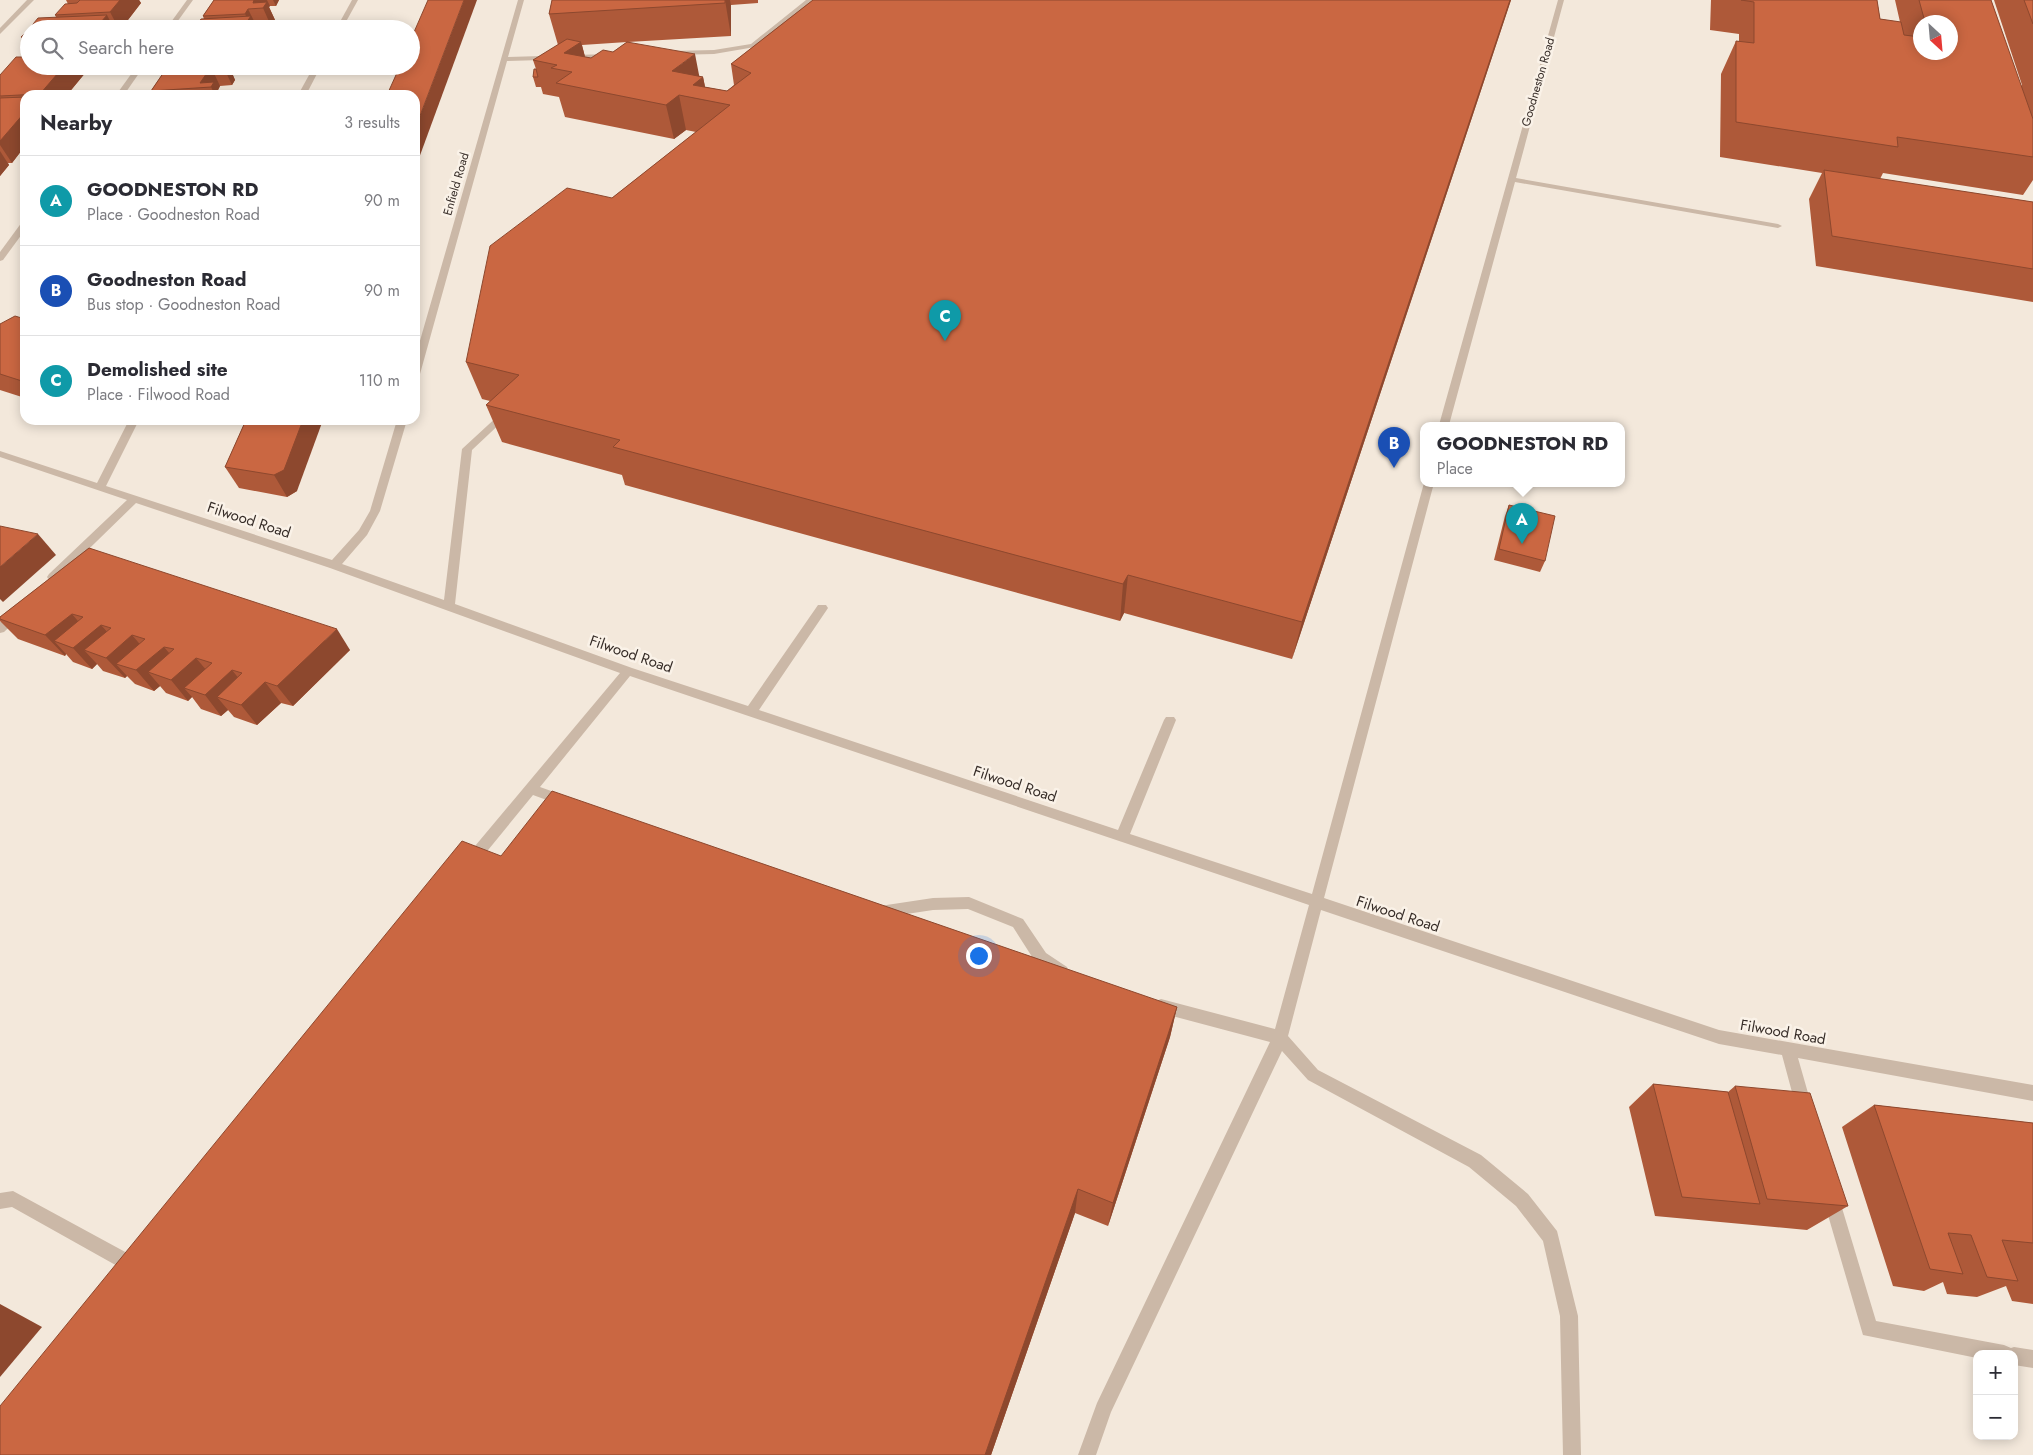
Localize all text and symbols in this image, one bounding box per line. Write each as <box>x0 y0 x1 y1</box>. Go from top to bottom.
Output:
north arrow <box>1913 15 1958 60</box>
search box <box>20 20 420 75</box>
icon: search <box>38 34 66 62</box>
text: Search here <box>78 34 174 61</box>
street label: Goodneston Road <box>1517 35 1559 129</box>
text: Nearby <box>40 108 112 138</box>
text: 3 results <box>344 111 400 134</box>
street label: Enfield Road <box>438 150 474 218</box>
text: GOODNESTON RD <box>87 176 258 203</box>
text: A <box>50 189 62 212</box>
text: 90 m <box>364 189 400 212</box>
text: Place · Goodneston Road <box>87 203 260 226</box>
text: Goodneston Road <box>87 266 246 293</box>
text: B <box>51 279 61 302</box>
text: 90 m <box>364 279 400 302</box>
text: Bus stop · Goodneston Road <box>87 293 281 316</box>
pin: C <box>929 300 961 341</box>
text: Demolished site <box>87 356 228 383</box>
text: C <box>50 369 62 392</box>
text: 110 m <box>359 369 400 392</box>
text: Place · Filwood Road <box>87 383 230 406</box>
popup <box>1420 422 1625 487</box>
pin: B <box>1378 427 1410 468</box>
text: GOODNESTON RD <box>1437 430 1608 457</box>
text: Place <box>1437 457 1473 480</box>
street label: Filwood Road <box>204 496 294 544</box>
pin: A <box>1506 503 1538 544</box>
street label: Filwood Road <box>586 629 676 679</box>
street label: Filwood Road <box>970 760 1060 808</box>
street label: Filwood Road <box>1353 890 1443 938</box>
your location <box>966 943 992 969</box>
street label: Filwood Road <box>1738 1014 1828 1050</box>
map controls <box>1973 1350 2018 1440</box>
button: + <box>1973 1350 2018 1395</box>
button: − <box>1973 1395 2018 1440</box>

